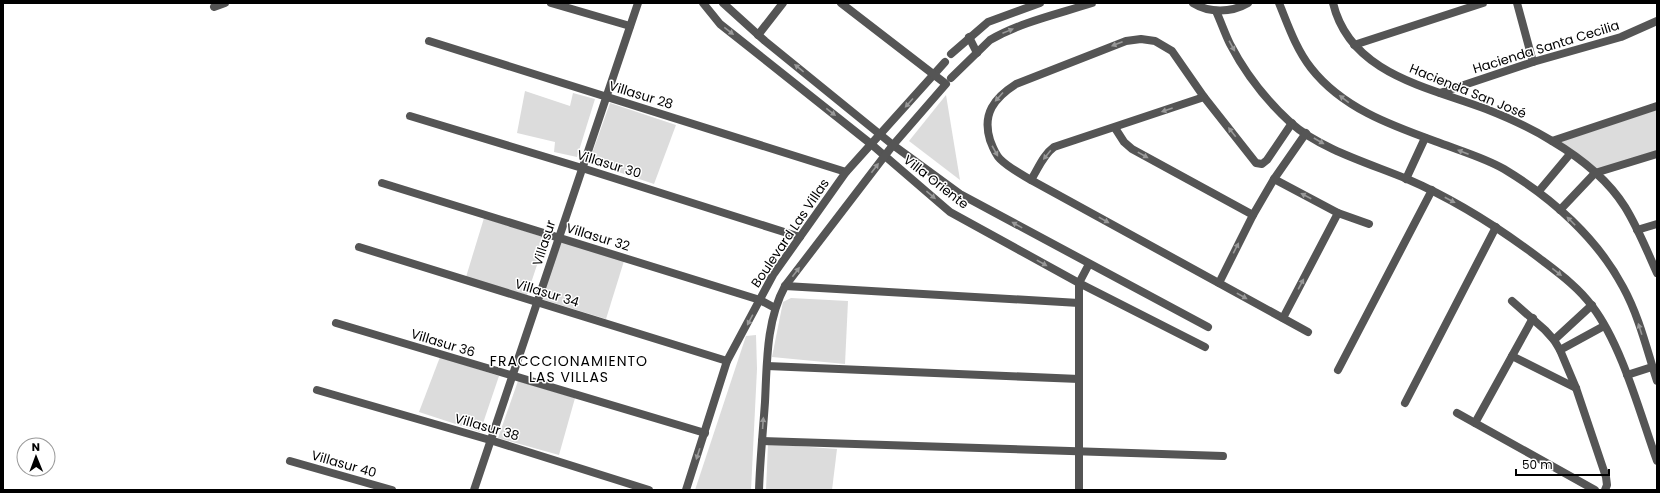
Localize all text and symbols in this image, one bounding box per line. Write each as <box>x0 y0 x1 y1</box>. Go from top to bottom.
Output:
street label: Hacienda Santa Cecilia <box>1470 16 1622 78</box>
one-way arrow <box>724 27 735 36</box>
one-way arrow <box>1003 28 1015 34</box>
one-way arrow <box>1228 41 1235 52</box>
one-way arrow <box>1111 42 1123 48</box>
street label: Hacienda San José <box>1407 59 1529 123</box>
one-way arrow <box>793 63 804 72</box>
street label: Villasur 28 <box>607 76 675 114</box>
one-way arrow <box>995 92 1004 102</box>
one-way arrow <box>1339 95 1350 104</box>
one-way arrow <box>904 98 913 108</box>
one-way arrow <box>826 108 837 117</box>
one-way arrow <box>1161 108 1173 114</box>
one-way arrow <box>1227 127 1236 138</box>
one-way arrow <box>1313 137 1325 144</box>
street label: Villasur 30 <box>574 145 644 183</box>
one-way arrow <box>992 145 999 157</box>
one-way arrow <box>1456 148 1468 154</box>
one-way arrow <box>1042 149 1051 160</box>
street label: Villa Oriente <box>899 150 973 214</box>
one-way arrow <box>1137 151 1149 158</box>
one-way arrow <box>870 163 879 174</box>
street label: Boulevard Las Villas <box>746 175 834 291</box>
one-way arrow <box>926 191 936 200</box>
one-way arrow <box>1300 193 1312 199</box>
one-way arrow <box>1444 196 1456 203</box>
one-way arrow <box>1566 216 1576 226</box>
one-way arrow <box>1098 217 1110 223</box>
street label: Villasur <box>528 218 560 268</box>
street label: Villasur 32 <box>564 218 632 256</box>
one-way arrow <box>1012 222 1023 228</box>
one-way arrow <box>1233 242 1239 254</box>
one-way arrow <box>1036 259 1048 266</box>
one-way arrow <box>792 266 800 277</box>
one-way arrow <box>1552 268 1563 277</box>
street label: Villasur 34 <box>512 274 582 312</box>
one-way arrow <box>1298 278 1305 289</box>
one-way arrow <box>1237 292 1248 299</box>
one-way arrow <box>746 314 753 326</box>
one-way arrow <box>1637 323 1643 335</box>
street label: Villasur 36 <box>408 324 478 362</box>
district label: FRACCCIONAMIENTO LAS VILLAS <box>490 351 648 387</box>
street label: Villasur 38 <box>452 409 522 445</box>
one-way arrow <box>760 417 767 429</box>
north arrow <box>16 437 56 477</box>
text: N <box>32 439 40 455</box>
street label: Villasur 40 <box>309 446 379 482</box>
one-way arrow <box>695 448 701 460</box>
scale bar <box>1516 451 1609 477</box>
text: 50 m <box>1522 456 1553 473</box>

